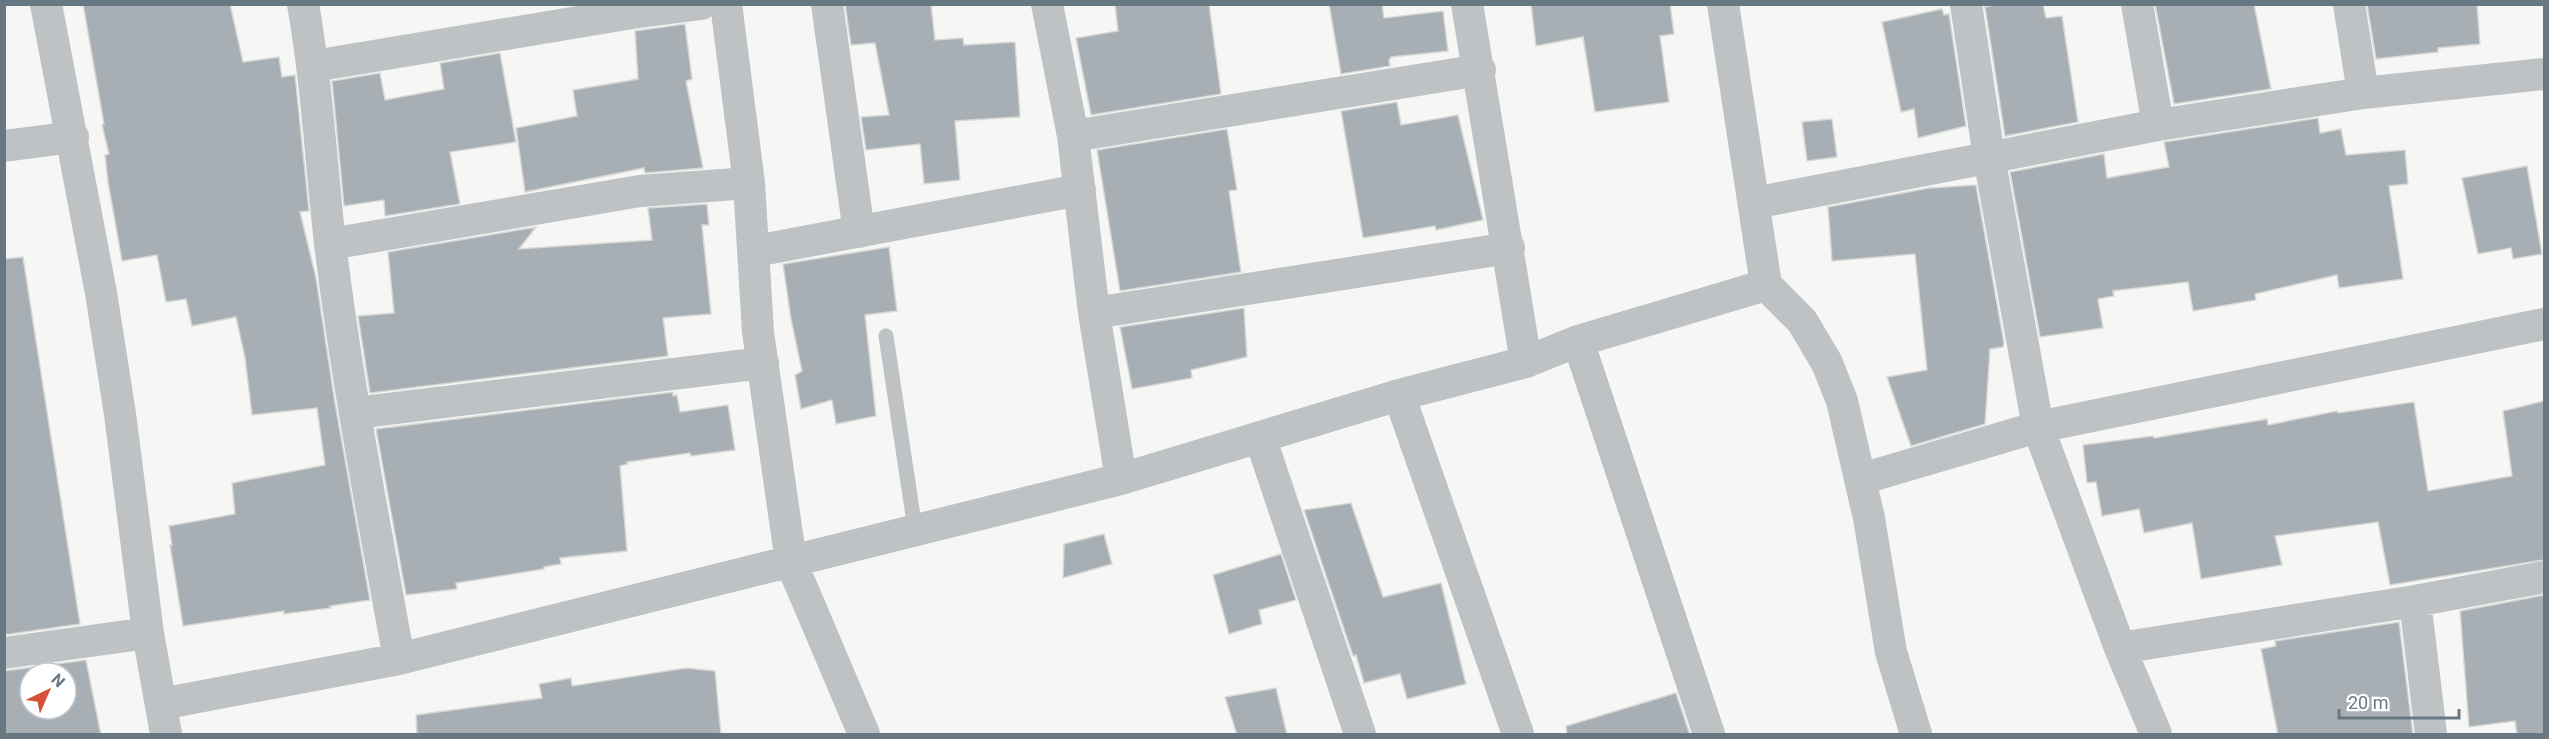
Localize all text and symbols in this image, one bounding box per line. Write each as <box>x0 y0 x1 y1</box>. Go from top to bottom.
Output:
north arrow <box>18 661 78 721</box>
text: N <box>47 670 69 691</box>
scale bar <box>2339 682 2459 720</box>
text: 20 m <box>2348 692 2388 713</box>

